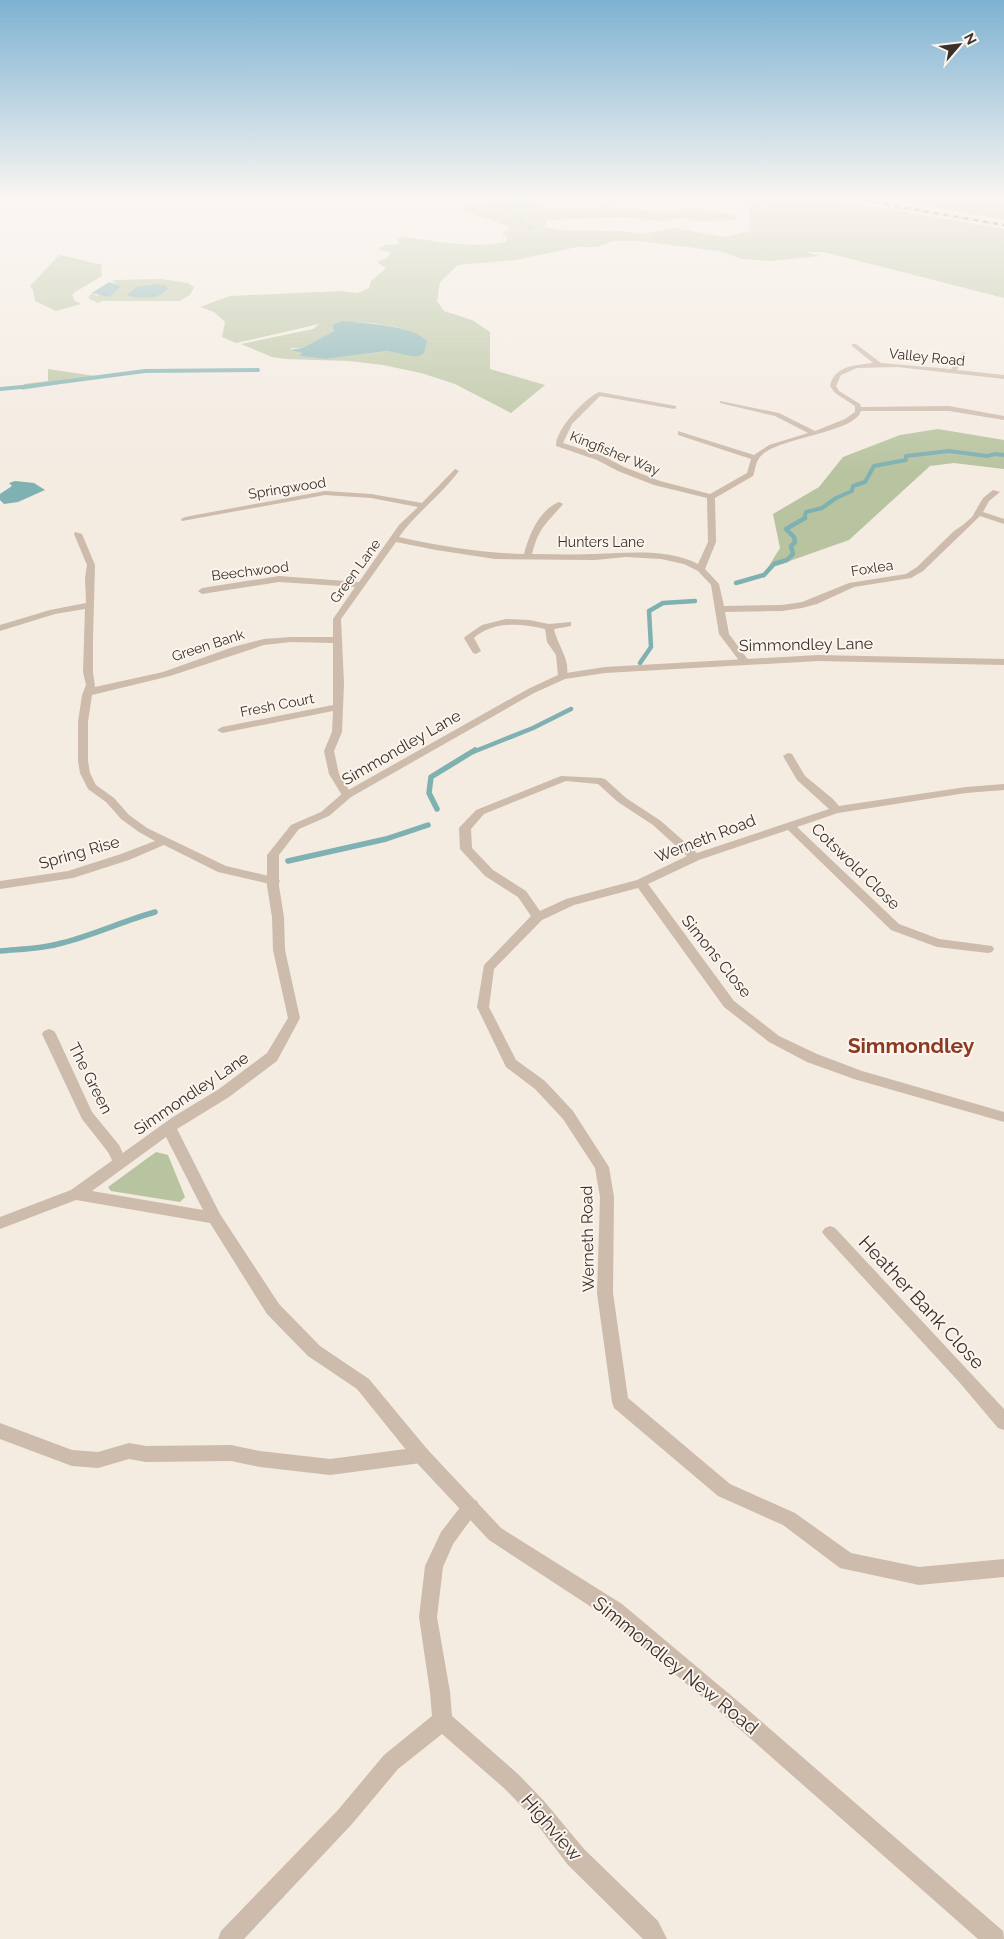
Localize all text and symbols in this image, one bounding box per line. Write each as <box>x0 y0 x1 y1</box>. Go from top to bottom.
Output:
north arrow <box>934 20 984 70</box>
text: N <box>961 30 980 47</box>
street label: Valley Road <box>888 345 966 369</box>
street label: Kingfisher Way <box>568 428 663 478</box>
street label: Springwood <box>247 474 327 502</box>
street label: Hunters Lane <box>558 534 644 550</box>
street label: Green Lane <box>326 536 384 606</box>
street label: Foxlea <box>850 557 894 579</box>
street label: Beechwood <box>210 558 290 584</box>
street label: Green Bank <box>170 626 247 664</box>
street label: Simmondley Lane <box>739 634 873 655</box>
street label: Fresh Court <box>239 690 316 720</box>
street label: Simmondley Lane <box>338 706 464 789</box>
street label: Werneth Road <box>652 811 758 866</box>
street label: Cotswold Close <box>807 819 904 913</box>
street label: Spring Rise <box>37 832 122 873</box>
street label: Simons Close <box>678 911 756 1001</box>
district label: Simmondley <box>848 1033 975 1058</box>
street label: The Green <box>64 1039 117 1117</box>
street label: Simmondley Lane <box>130 1048 252 1139</box>
street label: Werneth Road <box>577 1186 598 1292</box>
street label: Heather Bank Close <box>855 1231 989 1373</box>
street label: Simmondley New Road <box>589 1592 763 1738</box>
street label: Highview <box>517 1789 587 1865</box>

